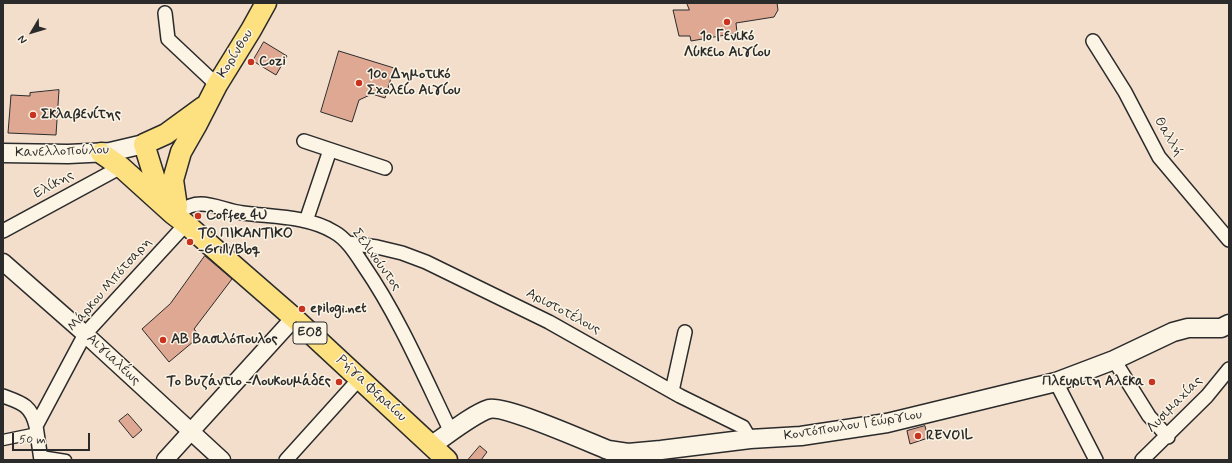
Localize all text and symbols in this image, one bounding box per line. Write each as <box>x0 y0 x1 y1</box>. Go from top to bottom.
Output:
north arrow <box>12 12 52 52</box>
marker: 1o Γενικό Λύκειο Αιγίου <box>722 17 732 27</box>
street label: Κορίνθου <box>215 27 257 81</box>
place label: 1o Γενικό Λύκειο Αιγίου <box>684 29 770 62</box>
text: N <box>15 32 30 47</box>
place label: Cozi <box>259 54 286 70</box>
marker: Cozi <box>246 57 256 67</box>
place label: 10o Δημοτικό Σχολείο Αιγίου <box>367 67 460 100</box>
marker: 10o Δημοτικό Σχολείο Αιγίου <box>354 78 364 88</box>
place label: Σκλαβενίτης <box>41 107 121 123</box>
marker: Σκλαβενίτης <box>28 110 38 120</box>
street label: Θαλλή <box>1150 114 1186 160</box>
street label: Κανελλοπούλου <box>15 142 109 162</box>
street label: Ελίκης <box>31 167 77 203</box>
place label: Coffee 4U <box>206 208 267 224</box>
marker: Coffee 4U <box>193 211 203 221</box>
place label: ΤΟ ΠΙΚΑΝΤΙΚΟ -Grill/Bbq <box>198 226 293 258</box>
street label: Σελινούντος <box>348 226 404 294</box>
street label: Μάρκου Μπότσαρη <box>64 234 156 336</box>
marker: ΤΟ ΠΙΚΑΝΤΙΚΟ -Grill/Bbq <box>185 237 195 247</box>
street label: Αριστοτέλους <box>523 285 603 339</box>
place label: epilogi.net <box>310 301 366 317</box>
marker: epilogi.net <box>297 304 307 314</box>
road number: ΕΟ8 <box>293 322 327 344</box>
street label: Αιγιαλέως <box>82 331 144 389</box>
place label: ΑΒ Βασιλόπουλος <box>171 332 278 348</box>
marker: ΑΒ Βασιλόπουλος <box>158 335 168 345</box>
street label: Ρήγα Φεραίου <box>332 352 410 426</box>
street label: Λυσιμαχίας <box>1144 373 1206 437</box>
place label: Το Βυζάντιο -Λουκουμάδες <box>166 374 331 390</box>
place label: Πλευριτη Αλεκα <box>1042 374 1144 390</box>
marker: Το Βυζάντιο -Λουκουμάδες <box>334 377 344 387</box>
marker: Πλευριτη Αλεκα <box>1147 377 1157 387</box>
street label: Κοντόπουλου Γεώργιου <box>783 407 923 445</box>
scale bar <box>14 425 92 451</box>
place label: REVOIL <box>926 428 973 444</box>
marker: REVOIL <box>913 431 923 441</box>
text: 50 m <box>19 432 46 448</box>

